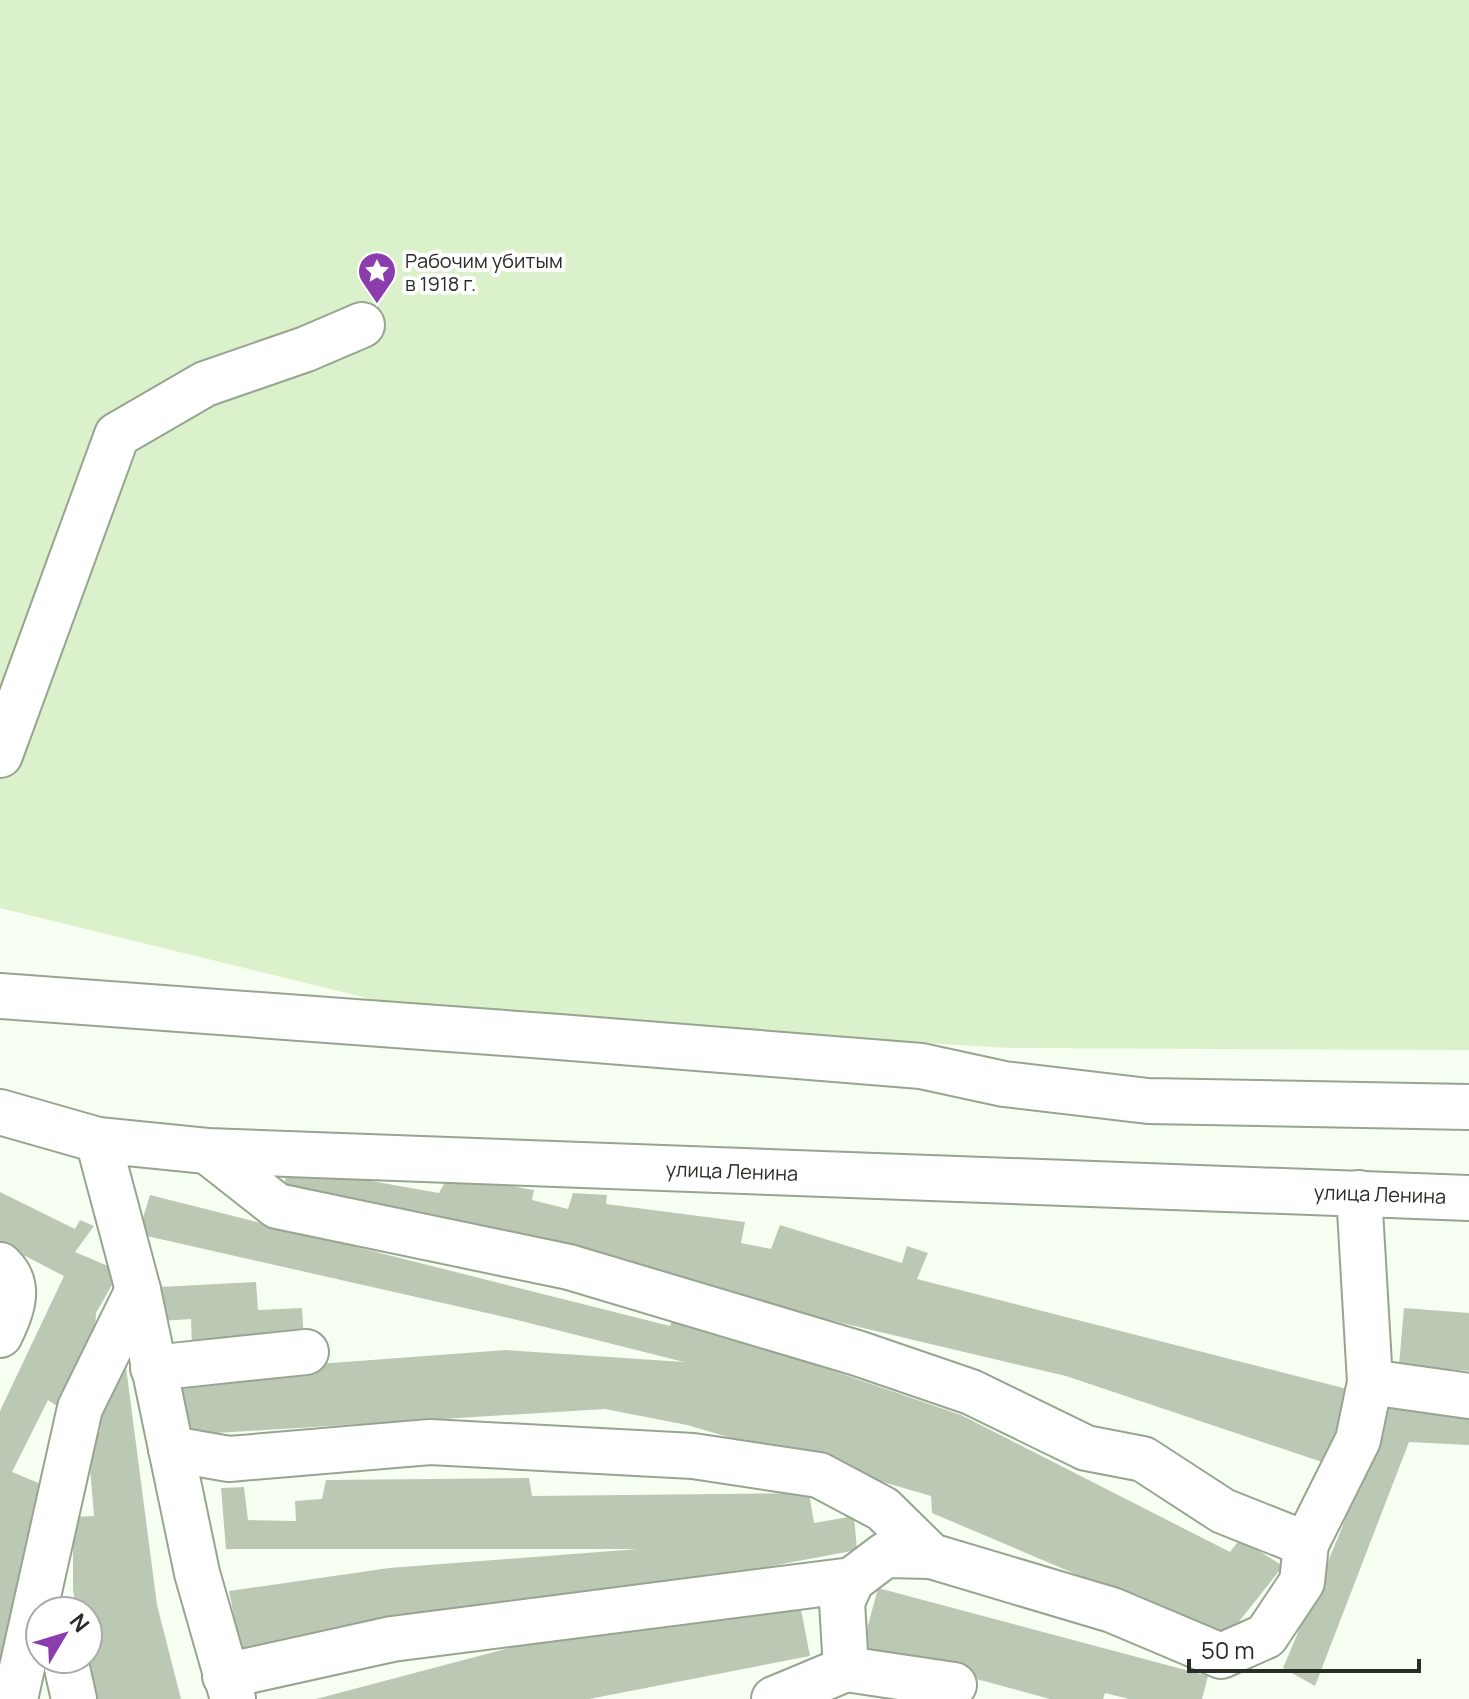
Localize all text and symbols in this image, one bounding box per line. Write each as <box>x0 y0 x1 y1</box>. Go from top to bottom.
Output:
place label: Рабочим убитым в 1918 г. <box>405 247 563 297</box>
place icon: Рабочим убитым в 1918 г. <box>356 250 398 305</box>
street label: улица Ленина <box>665 1155 799 1187</box>
street label: улица Ленина <box>1313 1178 1447 1210</box>
north arrow <box>24 1595 104 1675</box>
text: N <box>63 1607 96 1638</box>
scale bar <box>1189 1623 1419 1673</box>
text: 50 m <box>1201 1633 1255 1666</box>

